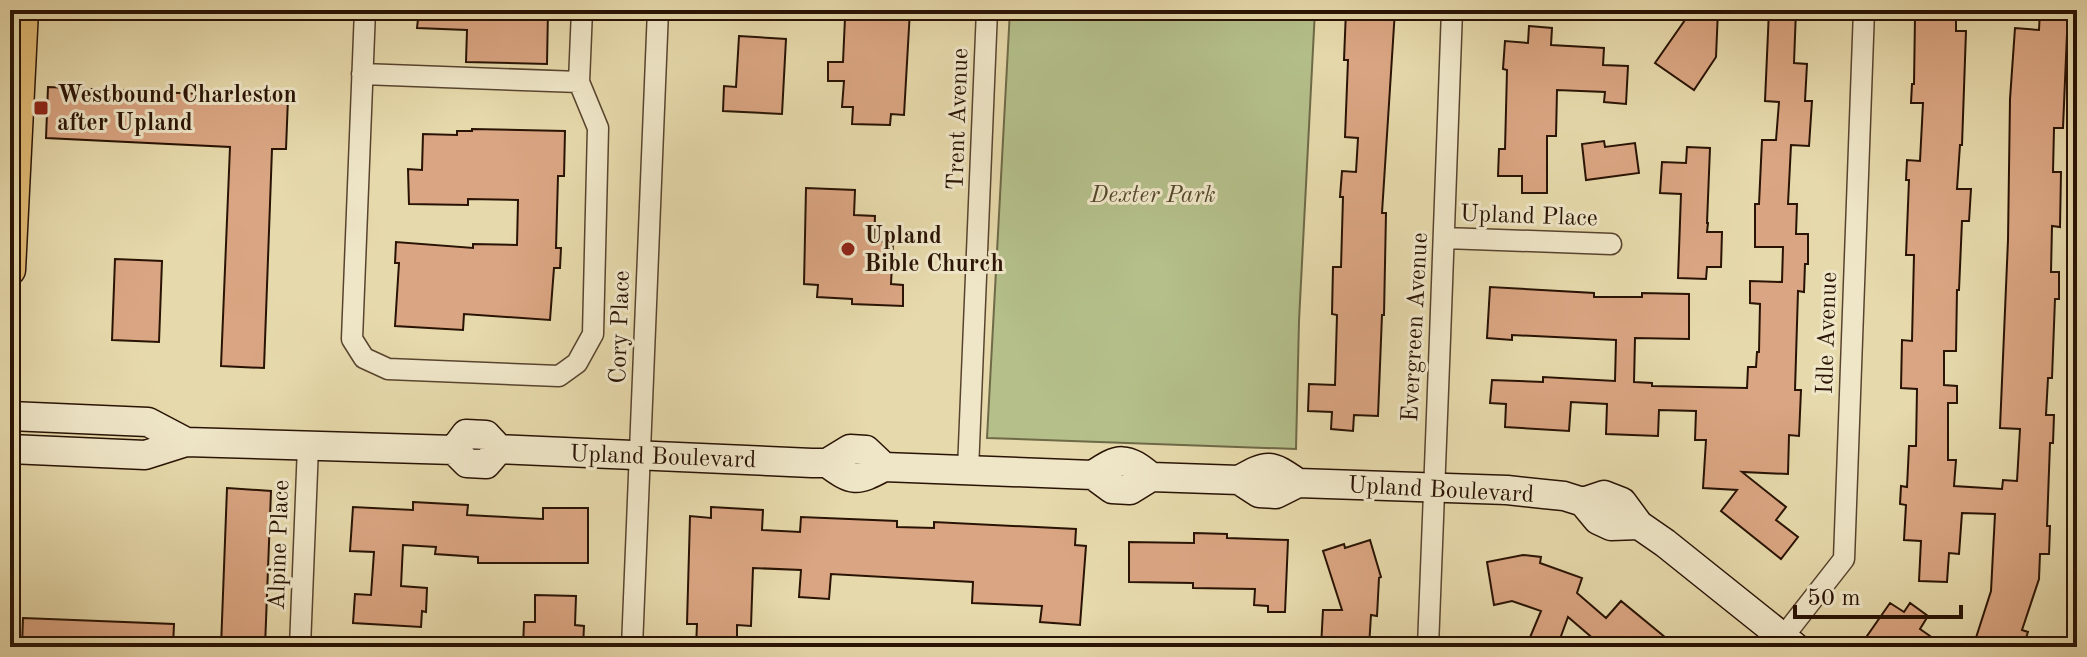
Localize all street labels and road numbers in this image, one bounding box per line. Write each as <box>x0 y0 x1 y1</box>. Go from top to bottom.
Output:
street label: Trent Avenue <box>945 48 973 191</box>
street label: Upland Place <box>1460 203 1598 231</box>
street label: Evergreen Avenue <box>1399 232 1433 423</box>
street label: Cory Place <box>607 270 635 384</box>
street label: Idle Avenue <box>1814 271 1842 395</box>
street label: Upland Boulevard <box>569 443 757 473</box>
street label: Upland Boulevard <box>1347 474 1535 508</box>
street label: Alpine Place <box>266 479 294 611</box>

